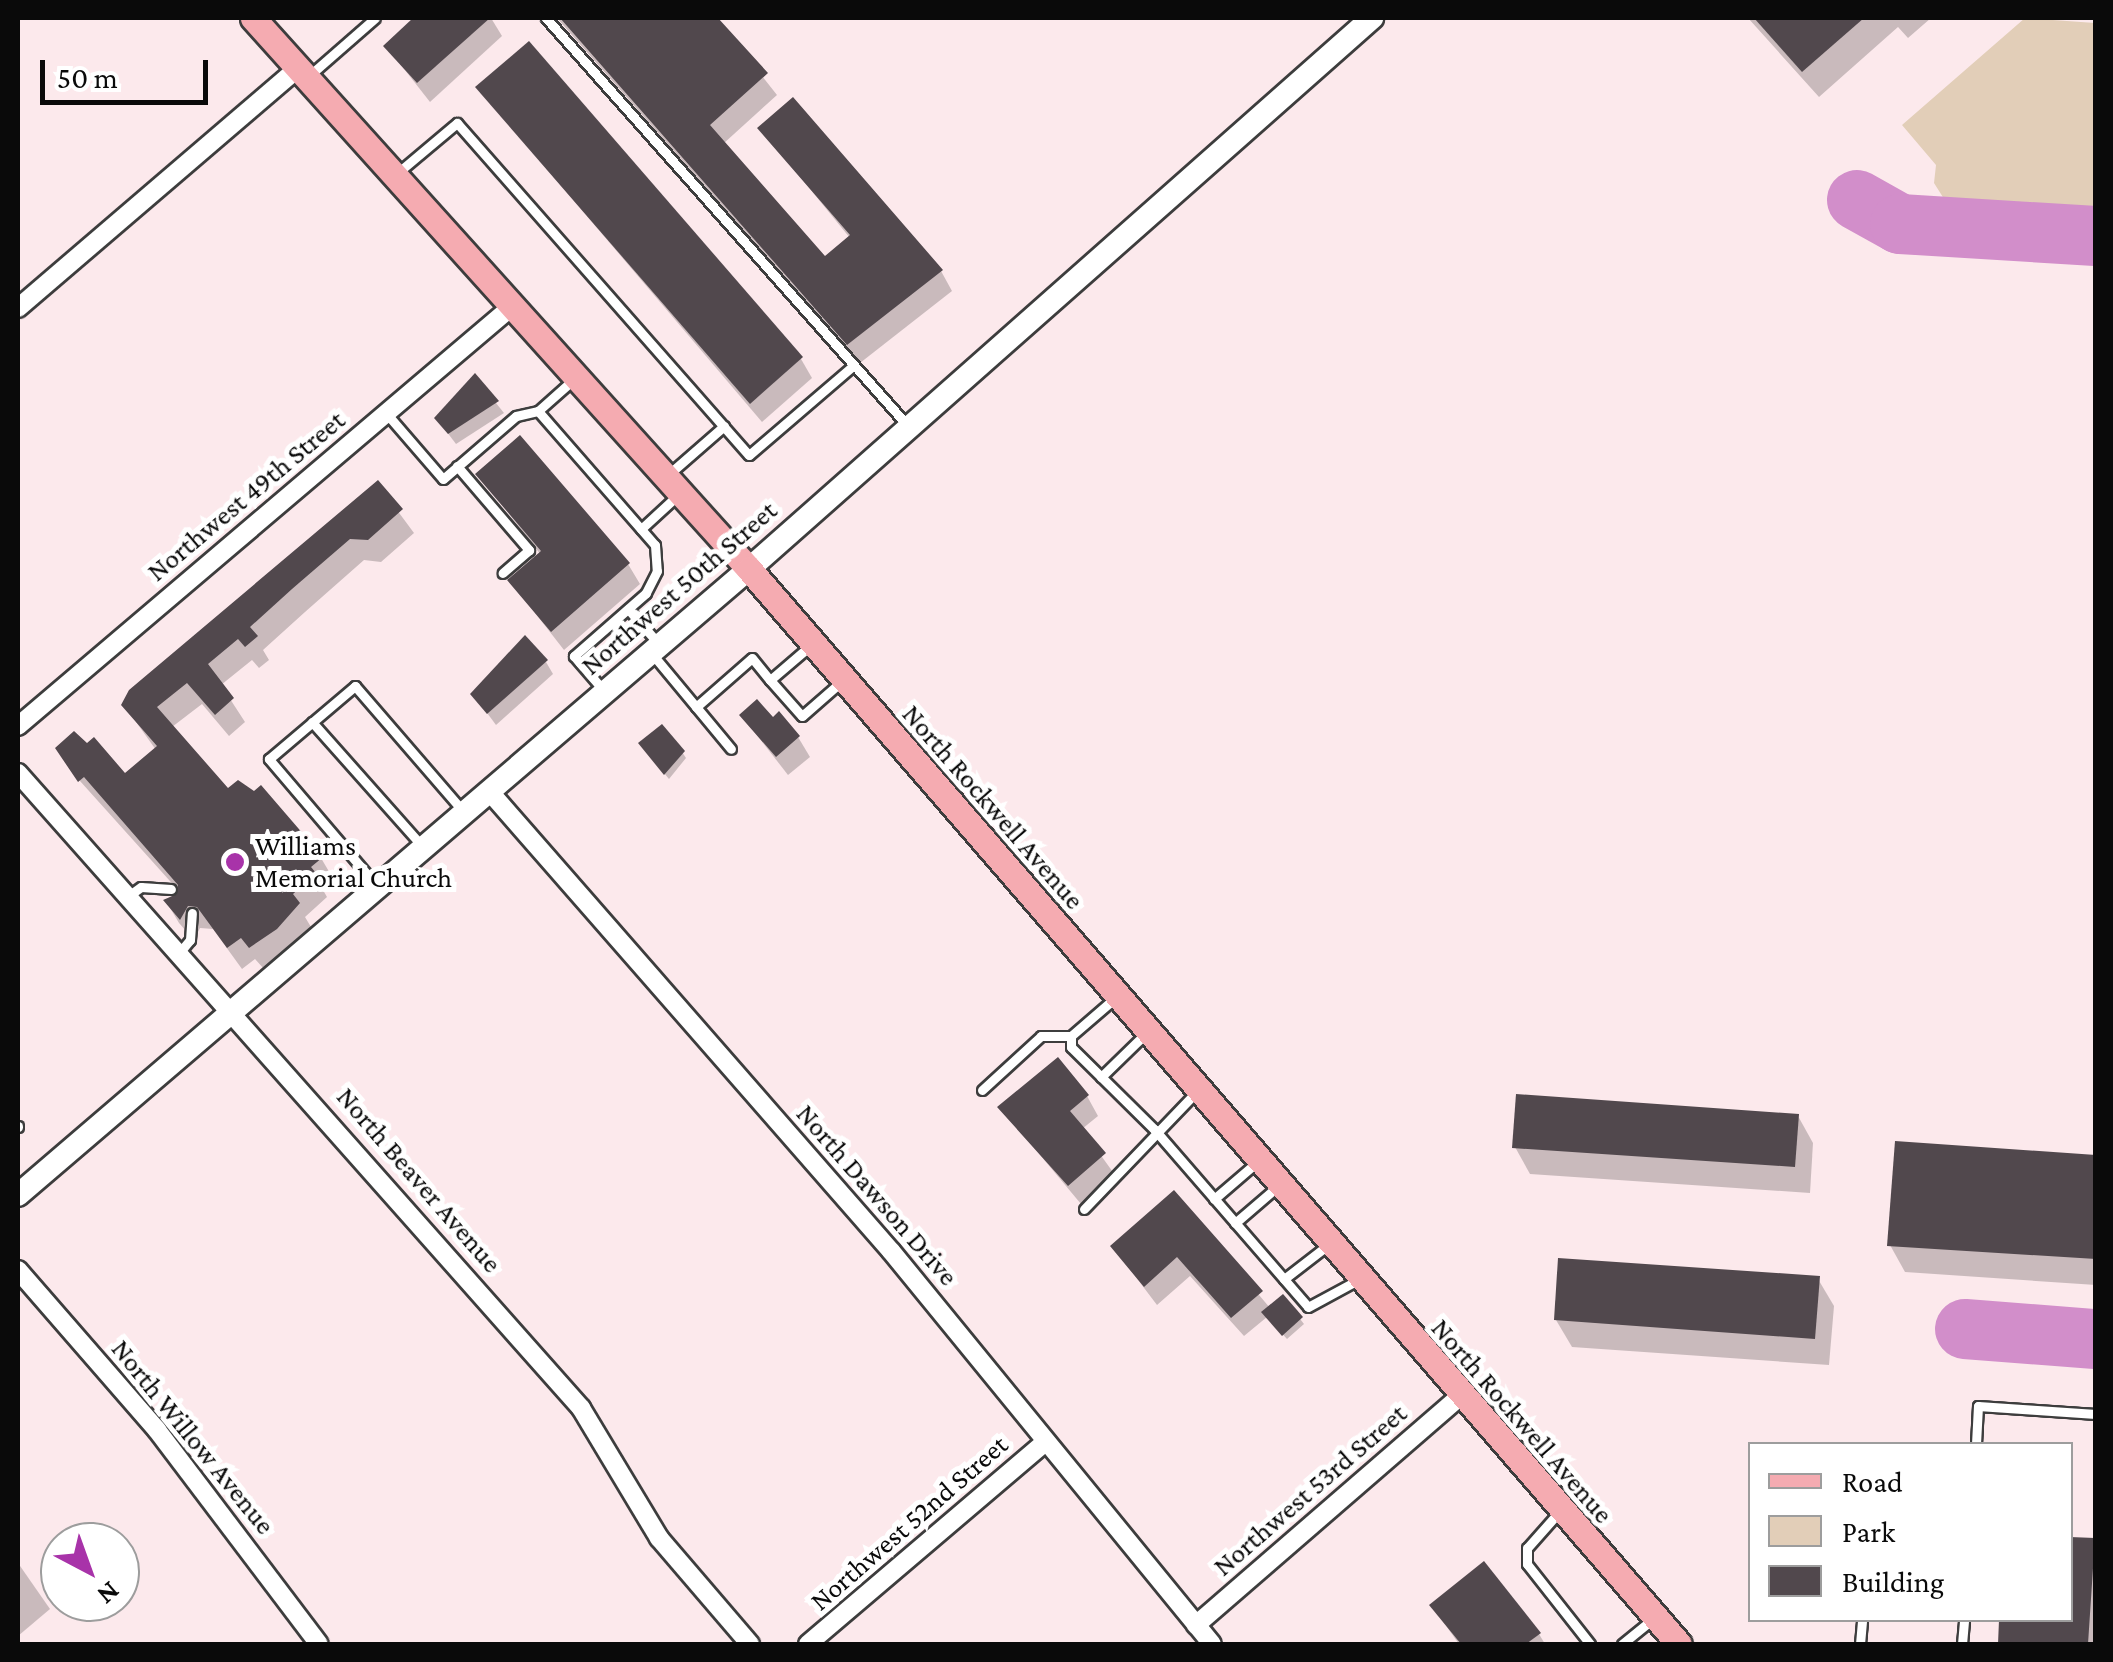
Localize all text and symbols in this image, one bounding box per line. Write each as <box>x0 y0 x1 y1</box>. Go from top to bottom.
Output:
scale bar <box>45 40 212 102</box>
text: 50 m <box>57 61 118 94</box>
street label: Northwest 49th Street <box>140 403 352 589</box>
street label: Northwest 50th Street <box>574 494 784 682</box>
street label: North Rockwell Avenue <box>895 698 1091 916</box>
place label: Williams Memorial Church <box>255 829 452 895</box>
marker: Williams Memorial Church <box>224 851 246 873</box>
street label: North Beaver Avenue <box>329 1080 509 1280</box>
street label: North Dawson Drive <box>789 1097 965 1293</box>
street label: North Rockwell Avenue <box>1424 1312 1620 1530</box>
street label: North Willow Avenue <box>104 1333 282 1541</box>
street label: Northwest 53rd Street <box>1206 1397 1414 1583</box>
street label: Northwest 52nd Street <box>803 1428 1015 1618</box>
legend <box>1748 1442 2073 1622</box>
text: Road <box>1842 1465 1903 1498</box>
text: Park <box>1842 1515 1895 1548</box>
north arrow <box>40 1522 140 1622</box>
text: Building <box>1842 1565 1944 1598</box>
text: N <box>91 1576 126 1611</box>

